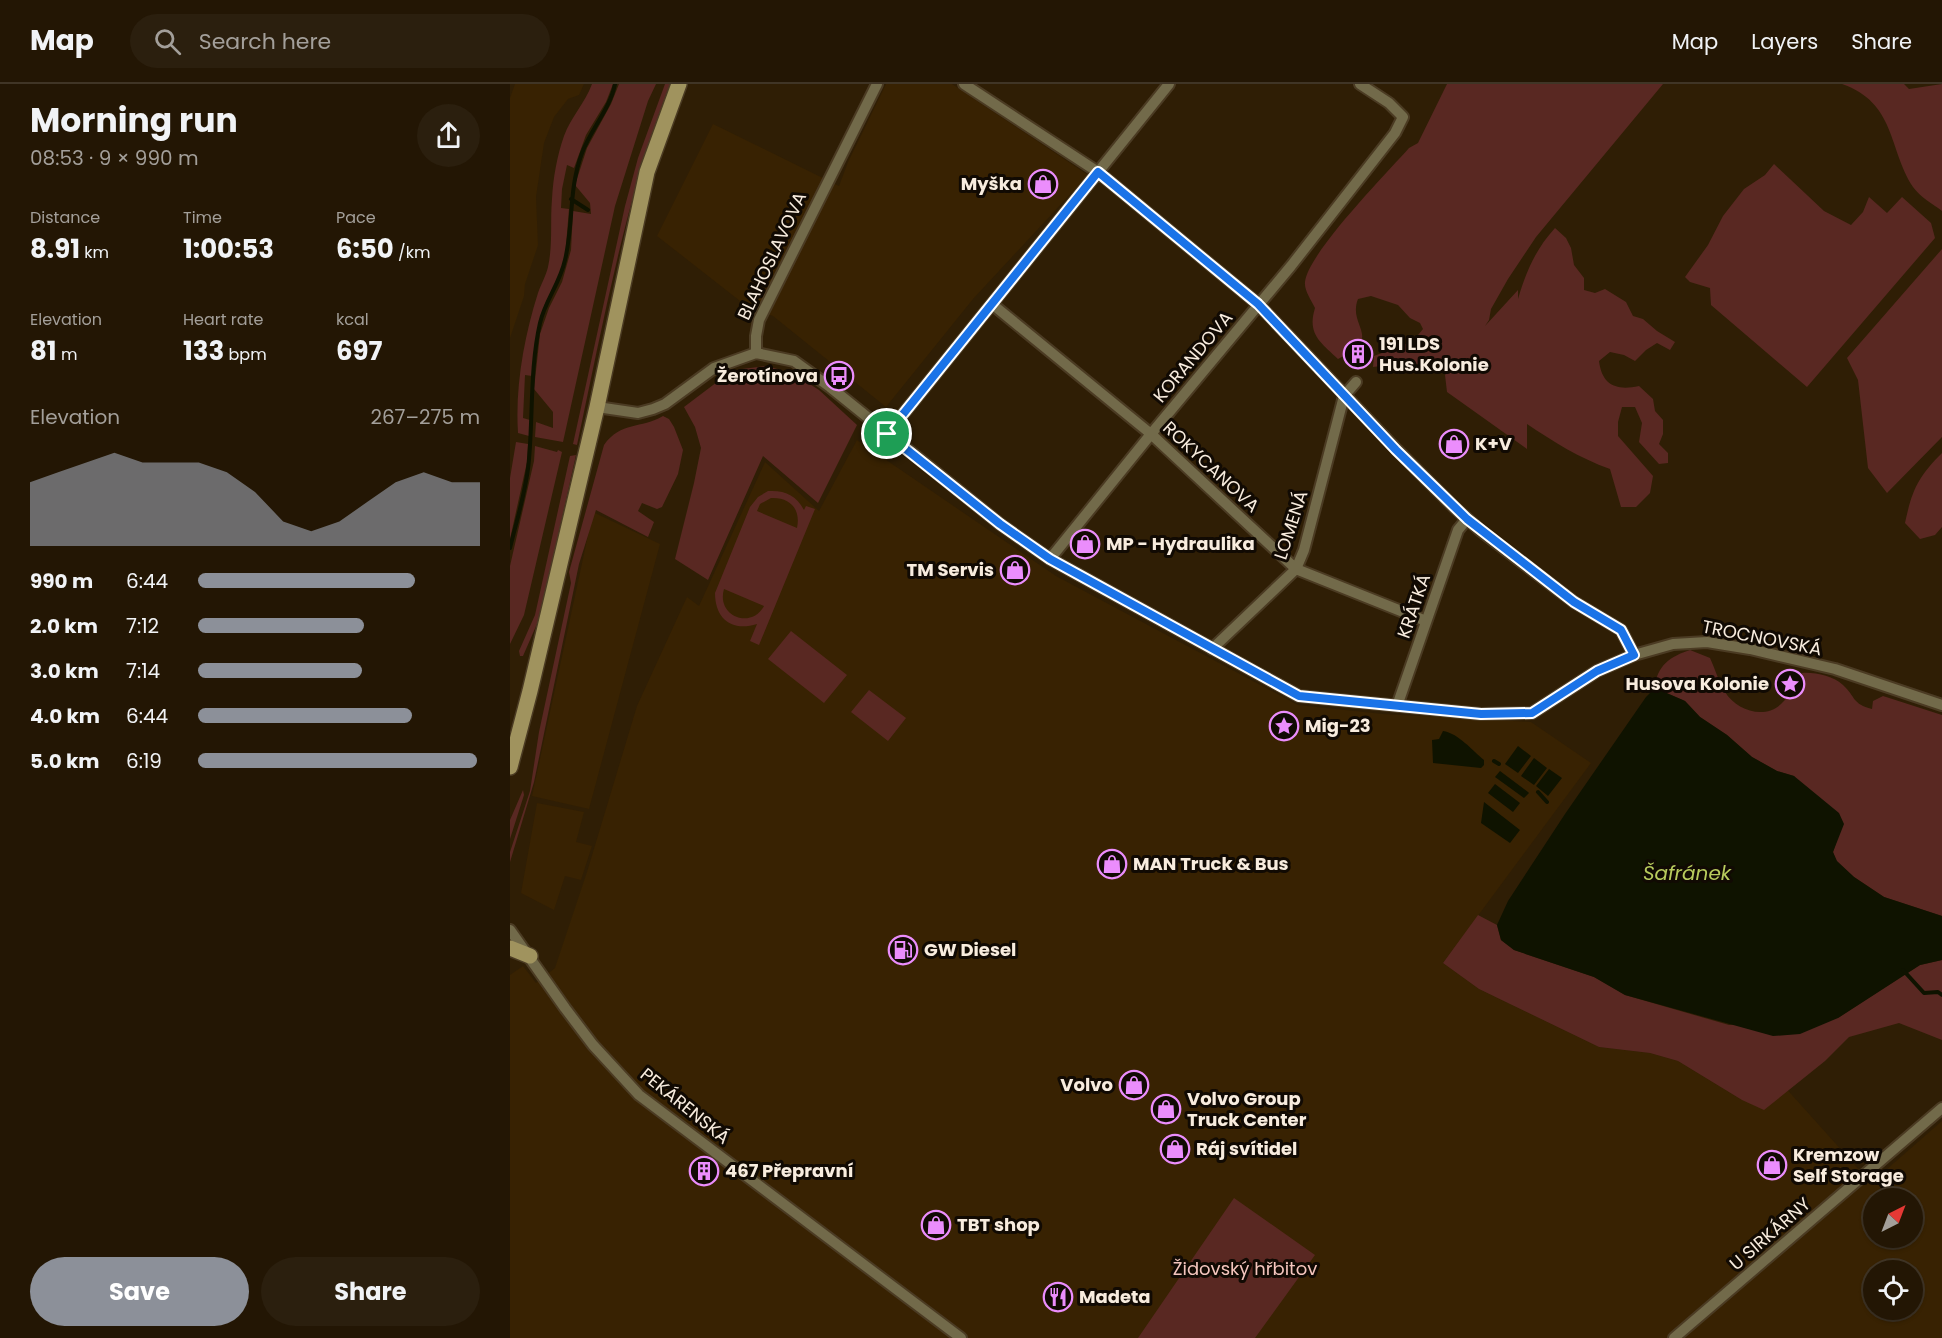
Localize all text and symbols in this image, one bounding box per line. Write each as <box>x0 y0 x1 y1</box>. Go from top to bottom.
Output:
search box <box>130 14 550 68</box>
text: Map <box>30 21 94 60</box>
icon: search <box>151 25 184 58</box>
text: Search here <box>199 26 331 57</box>
text: Map <box>1672 27 1718 56</box>
text: Layers <box>1751 27 1818 56</box>
text: Share <box>1851 27 1912 56</box>
text: Morning run <box>30 97 238 144</box>
button: share <box>417 104 480 167</box>
text: 08:53 · 9 × 990 m <box>30 144 199 172</box>
shop icon: Myška <box>1027 168 1059 200</box>
place label: Myška <box>961 171 1022 196</box>
street label: BLAHOSLAVOVA <box>731 188 812 324</box>
text: Distance <box>30 206 100 229</box>
text: Time <box>183 206 222 229</box>
text: Pace <box>336 206 376 229</box>
text: 8.91 <box>30 231 80 267</box>
text: 1:00:53 <box>183 231 274 267</box>
text: 6:50 <box>336 231 394 267</box>
text: km <box>80 241 109 264</box>
text: /km <box>394 241 430 264</box>
street label: KORANDOVA <box>1147 306 1238 408</box>
text: Elevation <box>30 308 102 331</box>
text: Heart rate <box>183 308 263 331</box>
text: kcal <box>336 308 369 331</box>
place label: 191 LDS Hus.Kolonie <box>1379 331 1489 377</box>
text: 81 <box>30 333 57 369</box>
text: 133 <box>183 333 224 369</box>
text: 697 <box>336 333 382 369</box>
building icon: 191 LDS Hus.Kolonie <box>1342 338 1374 370</box>
text: m <box>57 343 77 366</box>
text: bpm <box>224 343 267 366</box>
bus stop icon: Žerotínova <box>823 360 855 392</box>
place label: Žerotínova <box>717 363 818 388</box>
text: Elevation <box>30 403 120 431</box>
text: 267–275 m <box>370 403 480 431</box>
pin <box>861 408 912 459</box>
street label: ROKYCANOVA <box>1158 415 1265 518</box>
icon: arrive <box>870 417 903 450</box>
shop icon: K+V <box>1438 428 1470 460</box>
place label: K+V <box>1475 431 1512 456</box>
street label: LOMENÁ <box>1268 487 1313 563</box>
shop icon: MP - Hydraulika <box>1069 528 1101 560</box>
place label: MP - Hydraulika <box>1106 531 1255 556</box>
shop icon: TM Servis <box>999 554 1031 586</box>
place label: TM Servis <box>907 557 994 582</box>
text: 990 m <box>30 567 93 595</box>
text: 6:44 <box>126 567 168 595</box>
street label: KRÁTKÁ <box>1391 570 1436 641</box>
text: 2.0 km <box>30 612 98 640</box>
text: 7:12 <box>126 612 159 640</box>
street label: TROCNOVSKÁ <box>1700 614 1824 661</box>
text: 3.0 km <box>30 657 99 685</box>
text: 7:14 <box>126 657 160 685</box>
place icon: Husova Kolonie <box>1774 668 1806 700</box>
place label: Husova Kolonie <box>1626 671 1769 696</box>
text: 4.0 km <box>30 702 100 730</box>
text: 6:44 <box>126 702 168 730</box>
place icon: Mig-23 <box>1268 710 1300 742</box>
place label: Mig-23 <box>1305 713 1371 738</box>
text: 5.0 km <box>30 747 99 775</box>
text: 6:19 <box>126 747 162 775</box>
shop icon: MAN Truck & Bus <box>1096 848 1128 880</box>
place label: MAN Truck & Bus <box>1133 851 1289 876</box>
water label: Šafránek <box>1643 859 1733 887</box>
fuel station icon: GW Diesel <box>887 934 919 966</box>
place label: GW Diesel <box>924 937 1016 962</box>
street label: PEKÁRENSKÁ <box>635 1062 735 1150</box>
shop icon: Volvo <box>1118 1069 1150 1101</box>
place label: Volvo <box>1060 1072 1113 1097</box>
place label: Volvo Group Truck Center <box>1187 1086 1307 1132</box>
shop icon: Volvo Group Truck Center <box>1150 1093 1182 1125</box>
shop icon: Ráj svítidel <box>1159 1133 1191 1165</box>
place label: Ráj svítidel <box>1196 1136 1297 1161</box>
place label: Kremzow Self Storage <box>1793 1142 1904 1188</box>
shop icon: Kremzow Self Storage <box>1756 1149 1788 1181</box>
building icon: 467 Přepravní <box>688 1155 720 1187</box>
place label: 467 Přepravní <box>725 1158 853 1183</box>
north arrow <box>1863 1188 1923 1248</box>
map controls <box>1863 1188 1923 1320</box>
street label: U SIRKÁRNY <box>1724 1191 1816 1276</box>
shop icon: TBT shop <box>920 1209 952 1241</box>
place label: TBT shop <box>957 1212 1040 1237</box>
park label: Židovský hřbitov <box>1173 1256 1317 1281</box>
button: Save <box>30 1257 249 1326</box>
button: Share <box>261 1257 480 1326</box>
button: locate <box>1863 1260 1923 1320</box>
restaurant icon: Madeta <box>1042 1281 1074 1313</box>
place label: Madeta <box>1079 1284 1151 1309</box>

